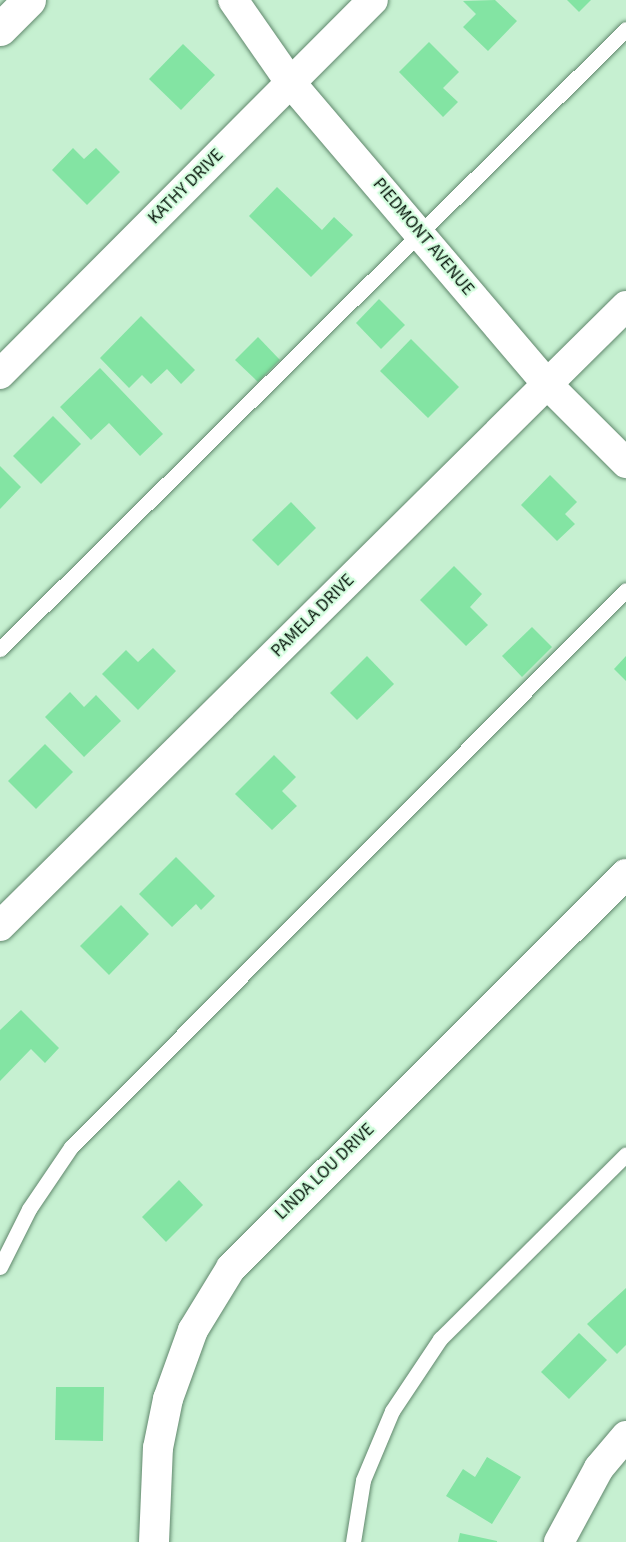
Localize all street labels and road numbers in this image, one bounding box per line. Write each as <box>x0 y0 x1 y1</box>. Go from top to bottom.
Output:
street label: KATHY DRIVE <box>144 145 228 229</box>
street label: PIEDMONT AVENUE <box>368 174 478 300</box>
street label: PAMELA DRIVE <box>267 570 359 662</box>
street label: LINDA LOU DRIVE <box>271 1119 379 1225</box>

